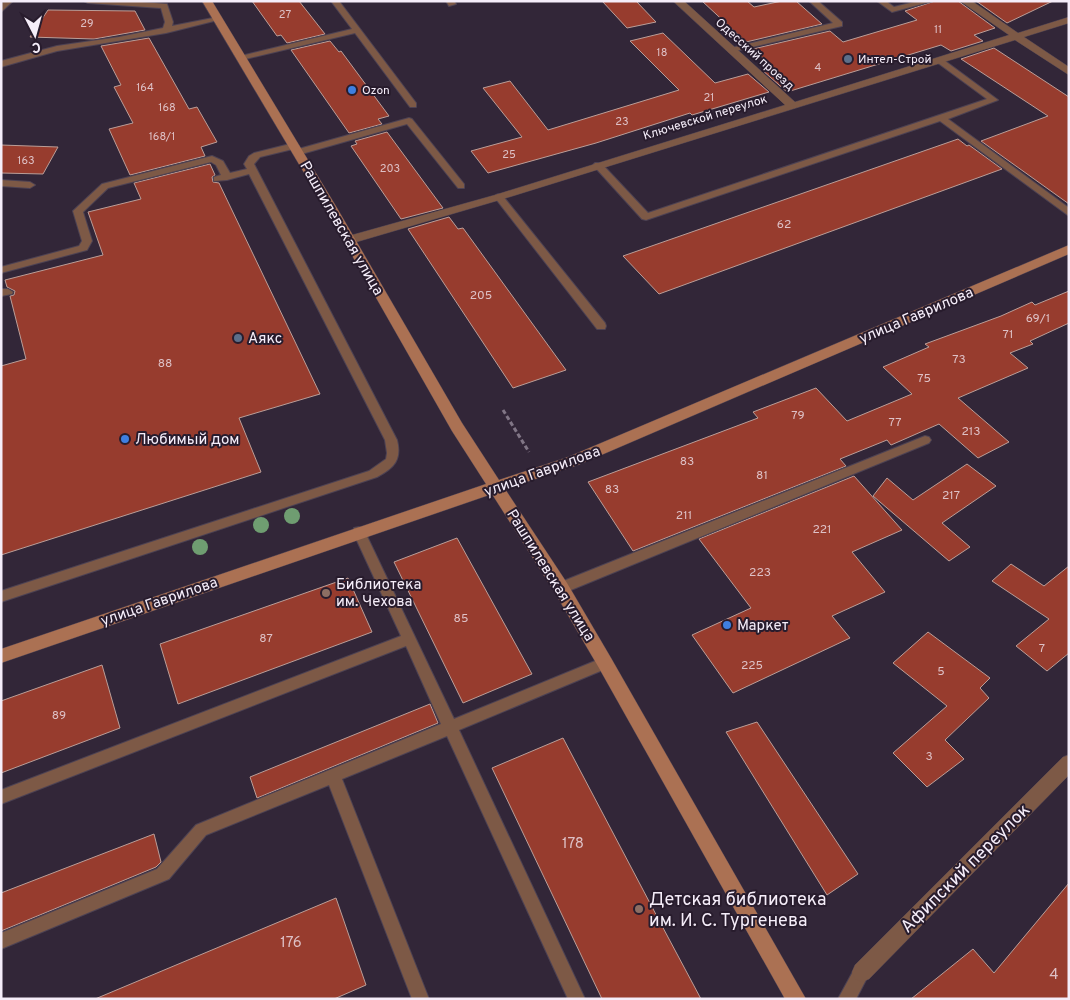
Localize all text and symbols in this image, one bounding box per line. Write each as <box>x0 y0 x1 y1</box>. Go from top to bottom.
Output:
house number: 27 <box>279 8 291 22</box>
north arrow <box>10 10 60 60</box>
street label: Одесский проезд <box>711 15 797 94</box>
house number: 29 <box>80 17 94 31</box>
house number: 11 <box>934 23 942 37</box>
text: С <box>31 38 42 55</box>
house number: 18 <box>657 46 667 60</box>
place label: Интел-Строй <box>858 52 932 68</box>
marker: Интел-Строй <box>842 53 854 65</box>
house number: 4 <box>815 61 822 75</box>
house number: 164 <box>136 81 154 95</box>
place label: Ozon <box>362 83 390 99</box>
marker: Ozon <box>346 84 358 96</box>
street label: Ключевской переулок <box>641 91 770 144</box>
house number: 21 <box>704 91 714 105</box>
house number: 168 <box>158 101 176 115</box>
house number: 23 <box>615 115 629 129</box>
house number: 168/1 <box>149 130 175 144</box>
house number: 25 <box>502 148 516 162</box>
house number: 163 <box>17 154 35 168</box>
street label: Рашпилевская улица <box>294 158 387 299</box>
house number: 203 <box>380 162 400 176</box>
house number: 62 <box>777 217 791 233</box>
street label: улица Гаврилова <box>857 284 977 349</box>
house number: 205 <box>470 288 492 304</box>
house number: 69/1 <box>1026 311 1050 327</box>
house number: 71 <box>1003 327 1013 343</box>
place label: Аякс <box>248 330 282 349</box>
marker: Аякс <box>232 332 244 344</box>
house number: 73 <box>952 352 966 368</box>
house number: 88 <box>158 356 172 372</box>
house number: 75 <box>917 371 931 387</box>
house number: 79 <box>791 408 805 424</box>
house number: 77 <box>889 415 901 431</box>
house number: 213 <box>961 424 981 440</box>
place label: Любимый дом <box>135 431 239 450</box>
marker: Любимый дом <box>119 433 131 445</box>
street label: улица Гаврилова <box>482 443 603 502</box>
house number: 83 <box>680 454 694 470</box>
house number: 81 <box>756 468 768 484</box>
house number: 83 <box>605 482 619 498</box>
house number: 217 <box>942 488 960 504</box>
street label: Рашпилевская улица <box>501 506 598 645</box>
house number: 211 <box>676 508 692 524</box>
house number: 221 <box>812 522 832 538</box>
house number: 223 <box>749 565 771 581</box>
street label: улица Гаврилова <box>99 574 220 631</box>
place label: Библиотека им. Чехова <box>336 576 421 612</box>
marker: Библиотека им. Чехова <box>320 587 332 599</box>
house number: 85 <box>454 611 468 627</box>
place label: Маркет <box>737 617 789 636</box>
marker: Маркет <box>721 619 733 631</box>
house number: 87 <box>259 631 273 647</box>
house number: 7 <box>1039 641 1045 657</box>
house number: 225 <box>741 658 763 674</box>
house number: 5 <box>937 664 945 680</box>
house number: 89 <box>52 708 66 724</box>
house number: 3 <box>925 749 933 765</box>
street label: Афипский переулок <box>896 799 1036 939</box>
house number: 178 <box>562 835 584 854</box>
place label: Детская библиотека им. И. С. Тургенева <box>649 889 826 933</box>
marker: Детская библиотека им. И. С. Тургенева <box>633 903 645 915</box>
house number: 176 <box>280 934 302 953</box>
house number: 4 <box>1049 966 1059 985</box>

